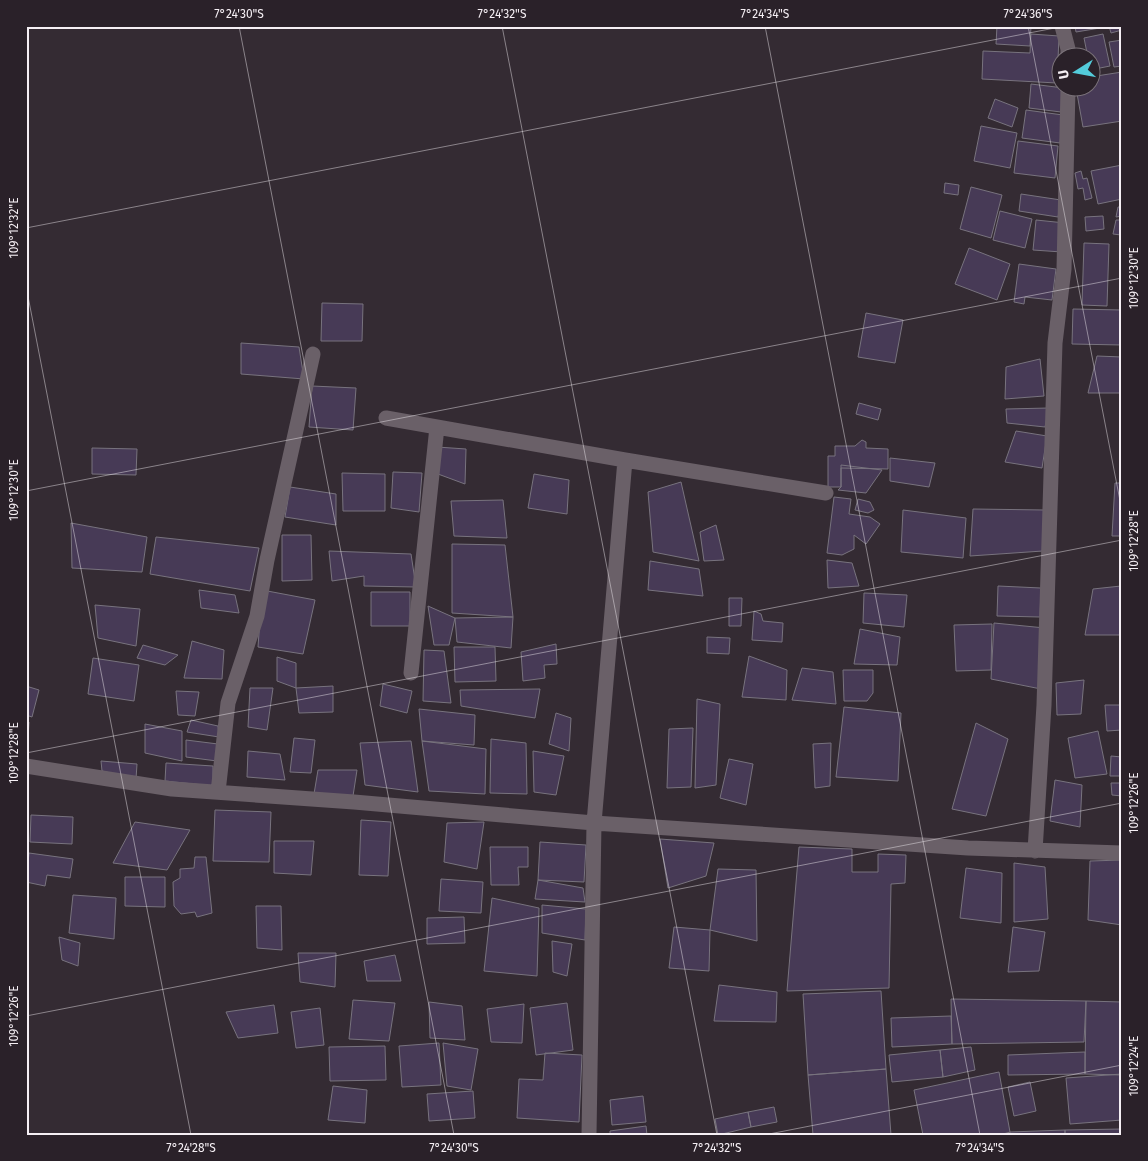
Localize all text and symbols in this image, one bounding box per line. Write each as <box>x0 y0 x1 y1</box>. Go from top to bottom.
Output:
text: 7°24'30"S <box>214 7 264 21</box>
text: 7°24'32"S <box>478 7 527 21</box>
text: 7°24'34"S <box>741 7 790 21</box>
text: 7°24'36"S <box>1003 7 1053 21</box>
north arrow <box>1050 48 1100 98</box>
text: U <box>1055 68 1073 80</box>
text: 109°12'32"E <box>7 197 21 259</box>
text: 109°12'30"E <box>1127 247 1141 309</box>
text: 109°12'30"E <box>7 459 21 521</box>
text: 109°12'28"E <box>1127 510 1141 572</box>
text: 109°12'28"E <box>7 722 21 784</box>
text: 109°12'26"E <box>1127 772 1141 834</box>
text: 109°12'26"E <box>7 985 21 1047</box>
text: 109°12'24"E <box>1127 1036 1141 1096</box>
text: 7°24'28"S <box>166 1141 216 1155</box>
text: 7°24'30"S <box>429 1141 479 1155</box>
text: 7°24'32"S <box>693 1141 742 1155</box>
text: 7°24'34"S <box>956 1141 1005 1155</box>

